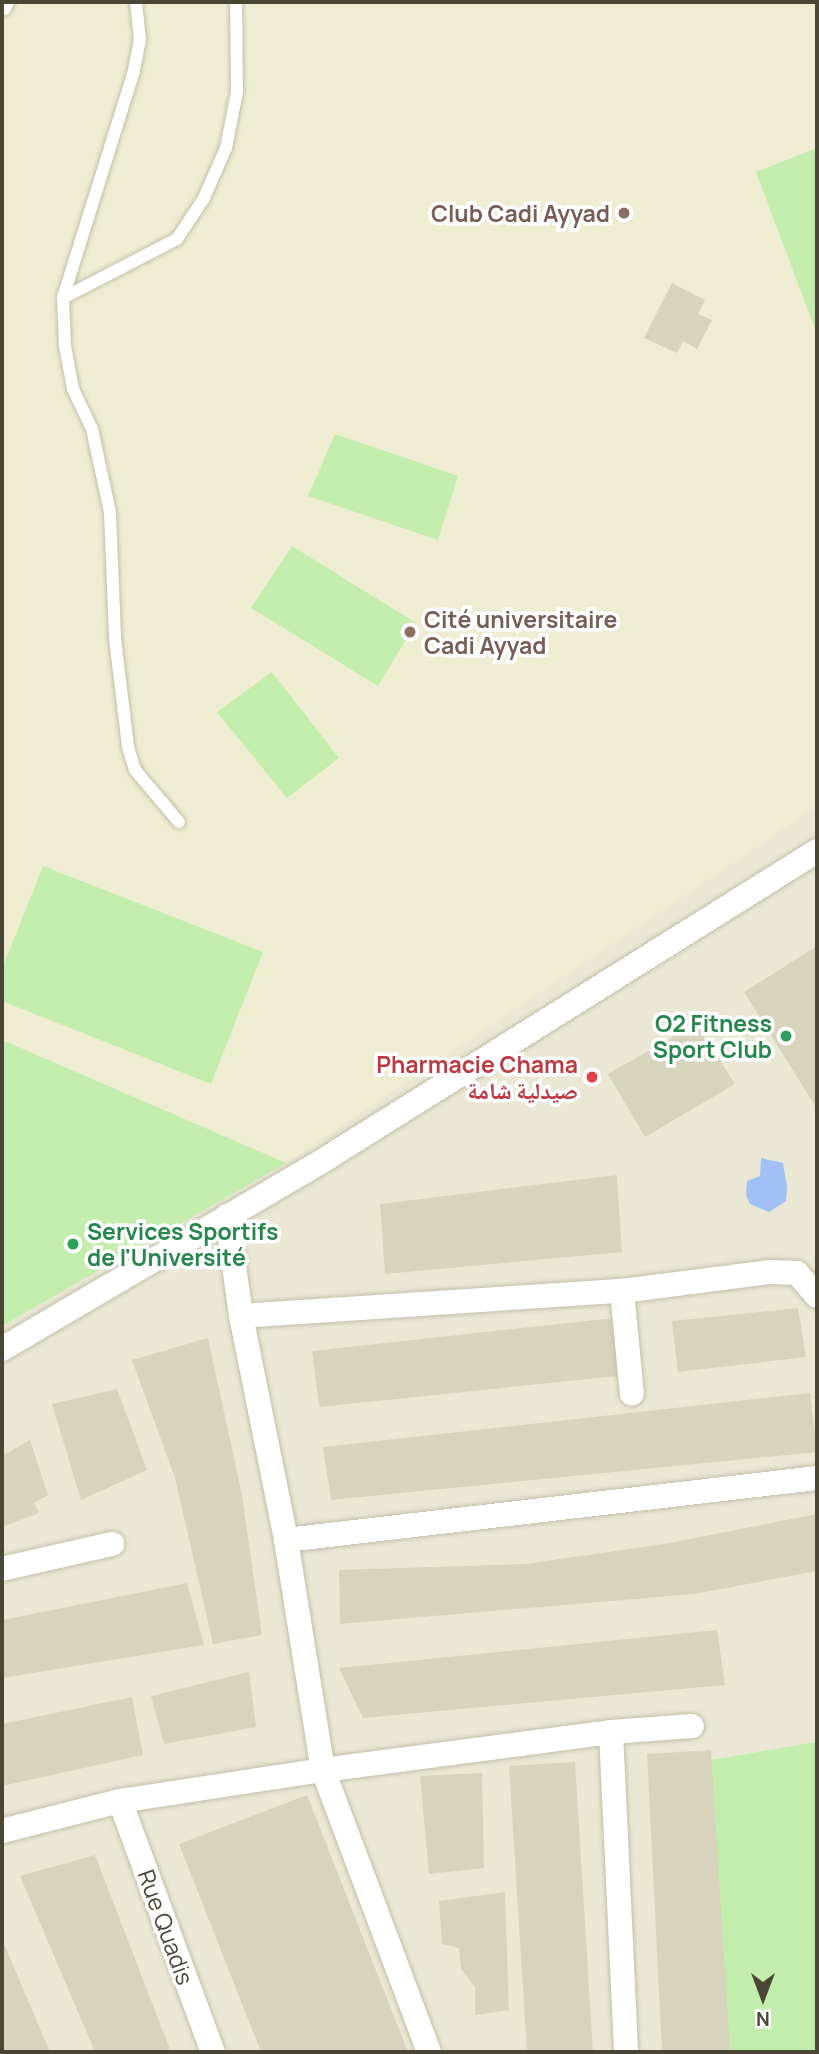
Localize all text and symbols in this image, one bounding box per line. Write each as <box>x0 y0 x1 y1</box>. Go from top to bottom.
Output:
place label: Club Cadi Ayyad <box>431 199 610 227</box>
marker: Club Cadi Ayyad <box>616 205 632 221</box>
place label: Cité universitaire Cadi Ayyad <box>424 605 617 659</box>
marker: Cité universitaire Cadi Ayyad <box>402 624 418 640</box>
place label: O2 Fitness Sport Club <box>653 1009 772 1063</box>
marker: O2 Fitness Sport Club <box>778 1028 794 1044</box>
place label: Pharmacie Chama صيدلية شامة <box>376 1050 578 1104</box>
marker: Pharmacie Chama صيدلية شامة <box>584 1069 600 1085</box>
place label: Services Sportifs de l'Université <box>87 1217 278 1271</box>
marker: Services Sportifs de l'Université <box>65 1236 81 1252</box>
street label: Rue Quadis <box>132 1866 200 1988</box>
north arrow <box>728 1963 798 2033</box>
text: N <box>756 2006 770 2032</box>

